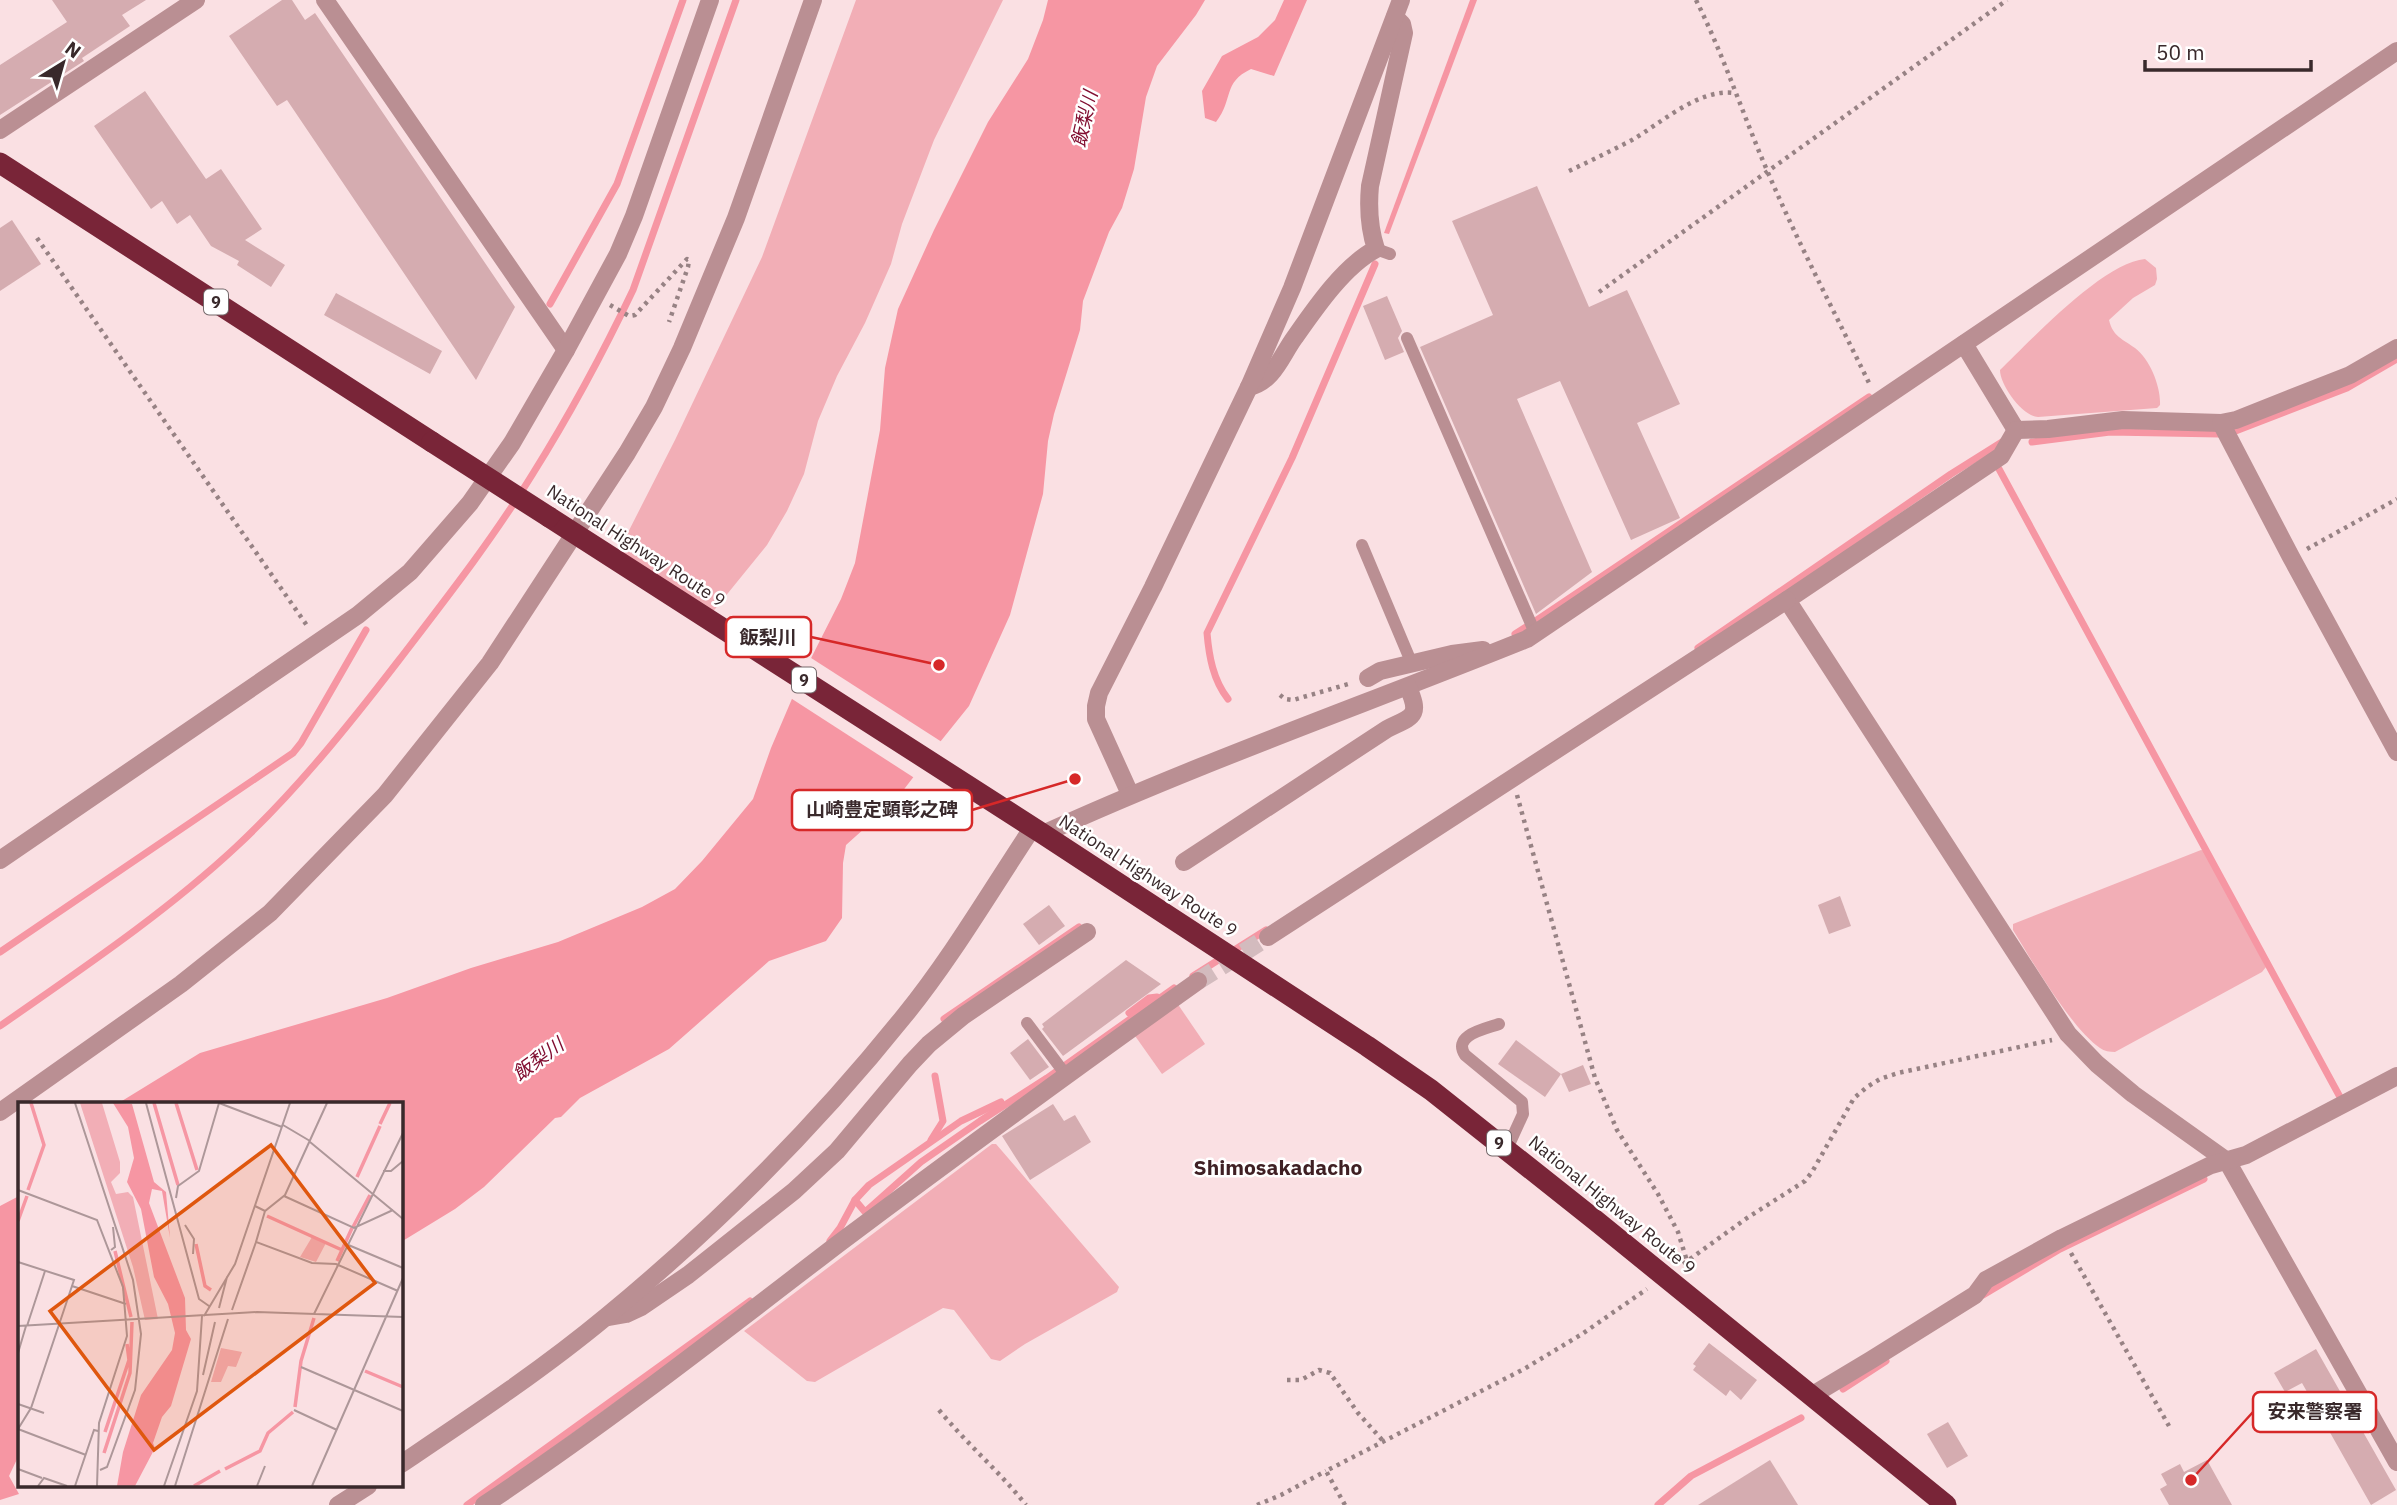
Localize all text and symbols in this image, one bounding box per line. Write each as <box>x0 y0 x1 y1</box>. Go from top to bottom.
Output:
north arrow <box>28 28 98 98</box>
scale bar <box>2145 28 2311 72</box>
text: N <box>61 36 86 63</box>
text: 50 m <box>2156 38 2205 66</box>
water label: 飯梨川 <box>1066 87 1103 149</box>
road number: 9 <box>204 290 228 314</box>
street label: National Highway Route 9 <box>543 479 730 612</box>
callout: 飯梨川 <box>726 617 811 657</box>
text: 飯梨川 <box>739 625 797 649</box>
road number: 9 <box>792 667 816 692</box>
callout: 山崎豊定顕彰之碑 <box>792 790 972 830</box>
text: 山崎豊定顕彰之碑 <box>806 797 958 821</box>
street label: National Highway Route 9 <box>1055 809 1242 942</box>
water label: 飯梨川 <box>508 1031 570 1085</box>
inset map <box>18 1102 402 1488</box>
road number: 9 <box>1487 1130 1511 1156</box>
street label: National Highway Route 9 <box>1524 1130 1700 1279</box>
district label: Shimosakadacho <box>1194 1153 1363 1181</box>
callout: 安来警察署 <box>2253 1392 2376 1432</box>
text: 安来警察署 <box>2267 1399 2363 1423</box>

